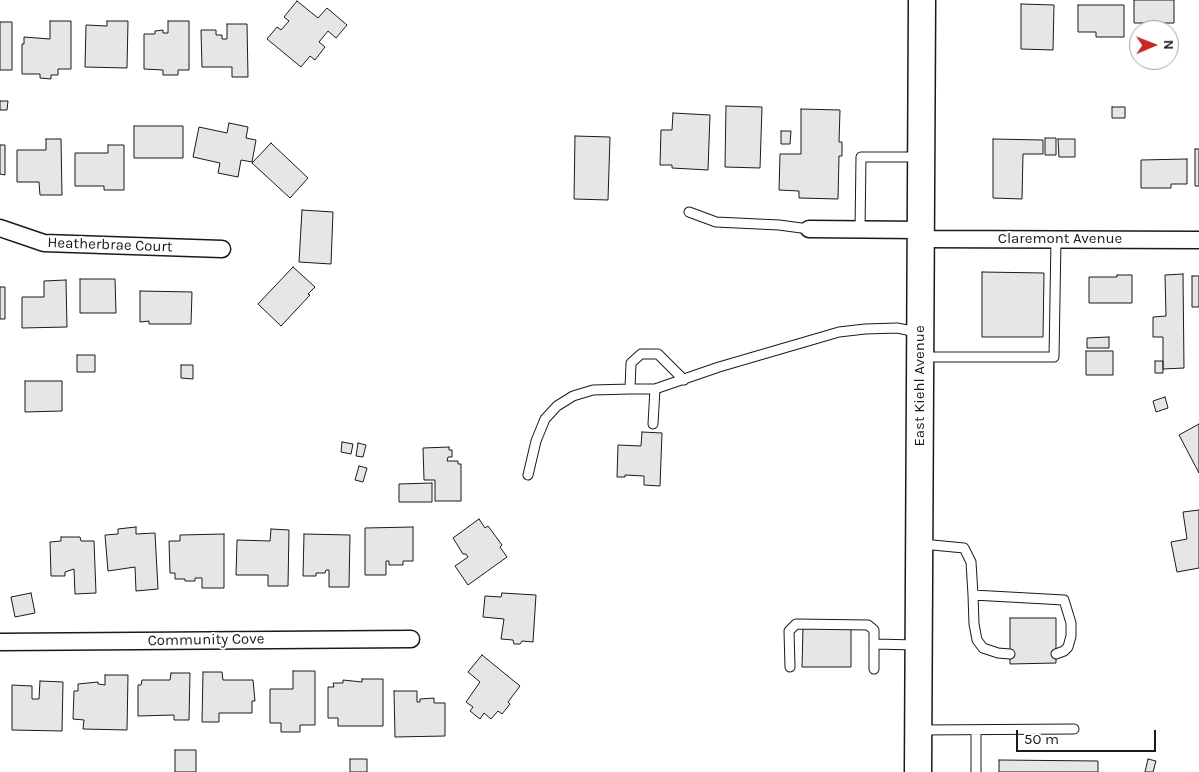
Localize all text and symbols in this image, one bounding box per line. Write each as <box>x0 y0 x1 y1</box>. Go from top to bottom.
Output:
north arrow <box>1129 20 1179 70</box>
text: N <box>1160 40 1177 50</box>
street label: Claremont Avenue <box>998 230 1122 248</box>
street label: Heatherbrae Court <box>47 234 173 256</box>
street label: East Kiehl Avenue <box>911 325 929 447</box>
street label: Community Cove <box>147 630 265 650</box>
scale bar <box>1019 720 1159 752</box>
text: 50 m <box>1024 730 1059 748</box>

